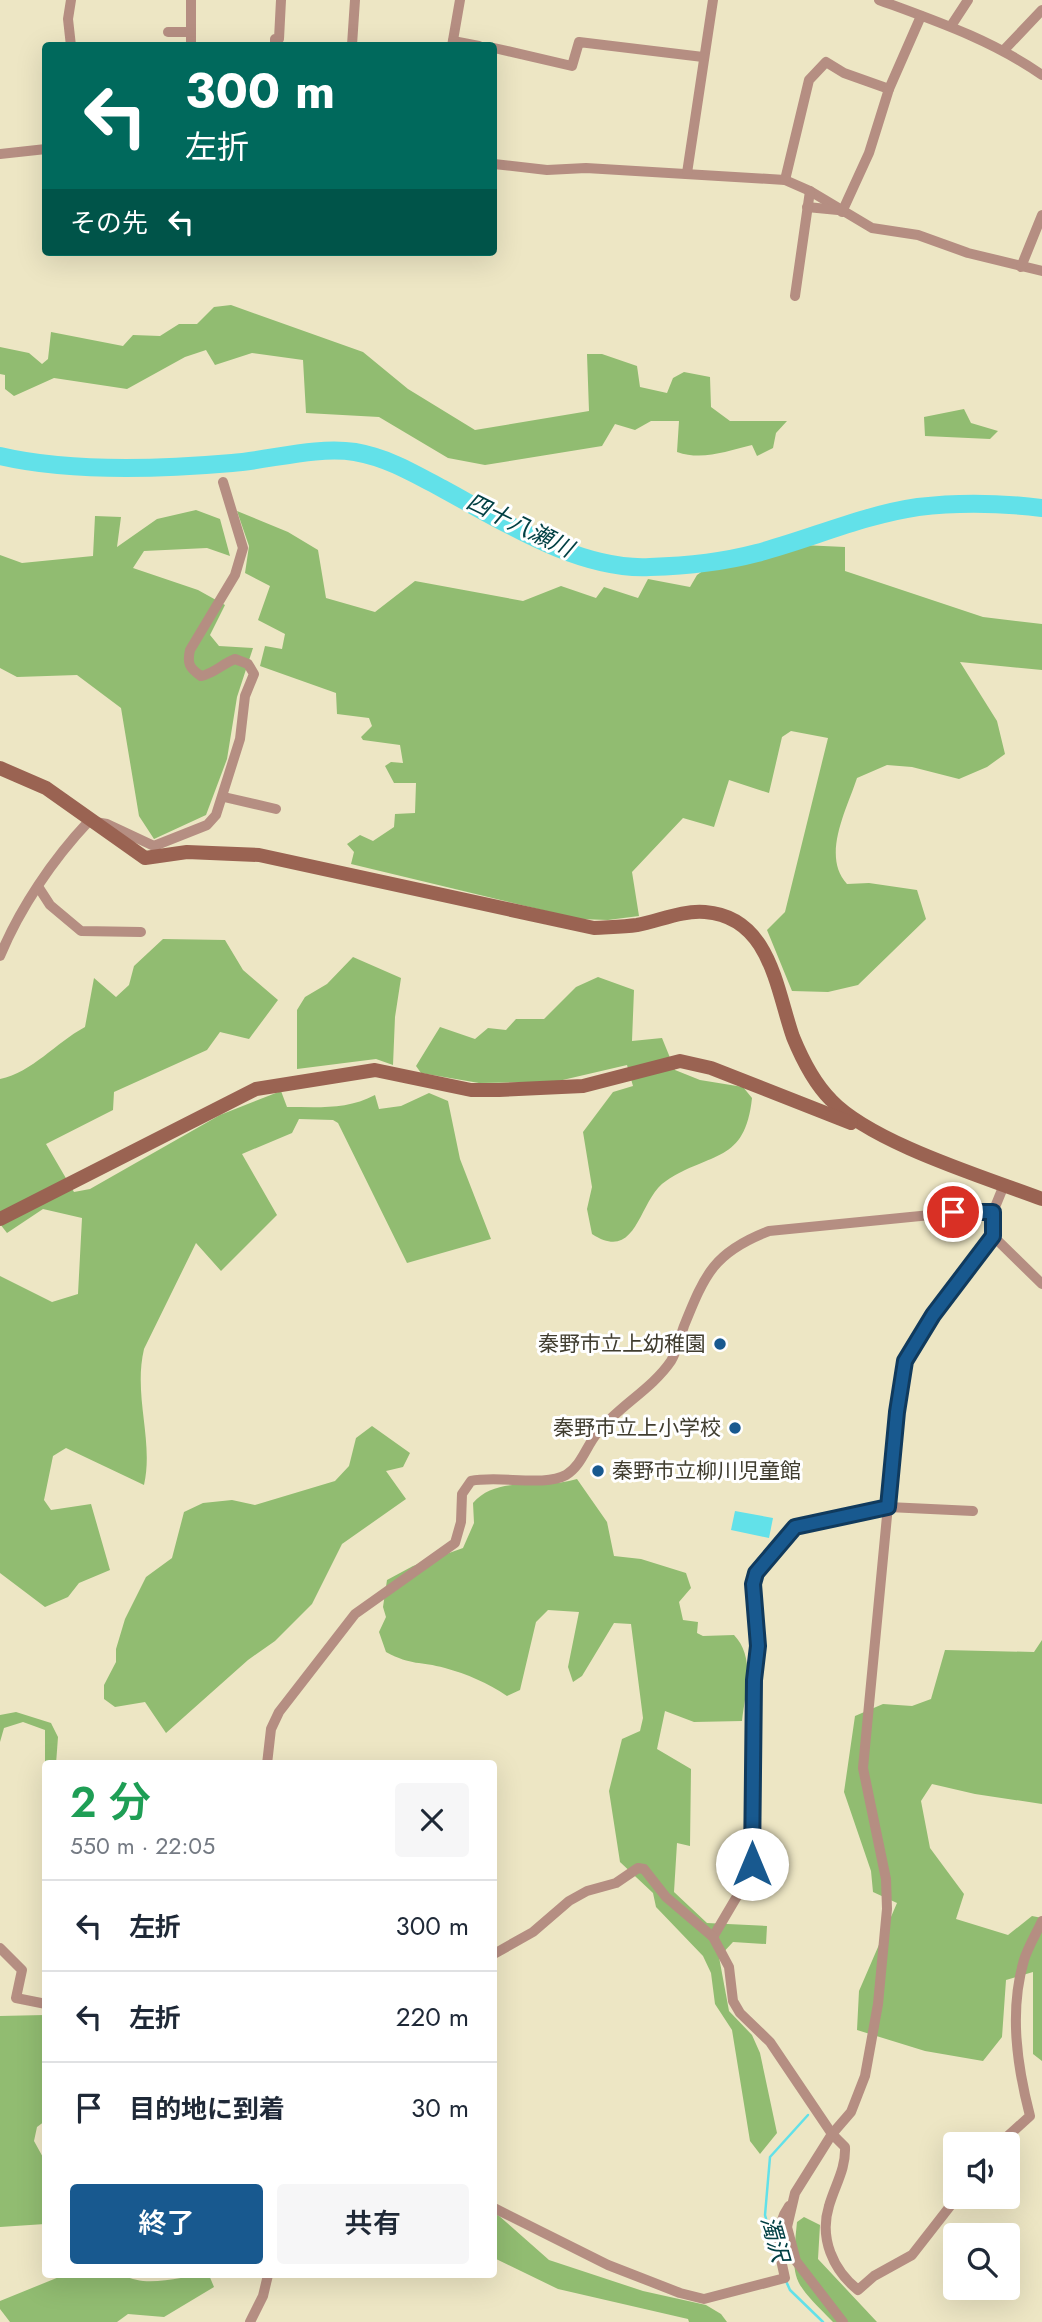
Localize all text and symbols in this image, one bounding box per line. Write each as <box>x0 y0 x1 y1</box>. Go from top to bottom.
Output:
text: 300 m <box>185 56 335 126</box>
icon: left <box>70 70 161 161</box>
text: 左折 <box>185 124 249 170</box>
icon: left <box>162 203 200 241</box>
text: その先 <box>70 204 148 242</box>
water label: 四十八瀬川 <box>461 485 582 567</box>
pin <box>923 1182 983 1242</box>
icon: arrive <box>934 1193 972 1231</box>
place label: 秦野市立上幼稚園 <box>538 1329 706 1359</box>
marker: 秦野市立上幼稚園 <box>712 1336 728 1352</box>
place label: 秦野市立上小学校 <box>553 1413 721 1443</box>
marker: 秦野市立上小学校 <box>727 1420 743 1436</box>
place label: 秦野市立柳川児童館 <box>612 1456 801 1486</box>
marker: 秦野市立柳川児童館 <box>590 1463 606 1479</box>
text: 2 分 <box>70 1772 151 1833</box>
button: close <box>395 1783 469 1857</box>
position arrow <box>715 1827 789 1901</box>
text: 550 m · 22:05 <box>70 1829 215 1863</box>
icon: left <box>70 1907 108 1945</box>
text: 300 m <box>396 1907 469 1945</box>
text: 左折 <box>129 1908 181 1946</box>
icon: left <box>70 1998 108 2036</box>
text: 220 m <box>396 1998 469 2036</box>
text: 左折 <box>129 1999 181 2037</box>
icon: arrive <box>70 2089 108 2127</box>
text: 30 m <box>411 2089 469 2127</box>
text: 目的地に到着 <box>129 2090 285 2128</box>
map controls <box>943 2132 1020 2300</box>
button: sound <box>943 2132 1020 2209</box>
button: 終了 <box>70 2184 263 2264</box>
button: 共有 <box>277 2184 469 2264</box>
water label: 濁沢 <box>752 2212 799 2269</box>
button: search <box>943 2223 1020 2300</box>

